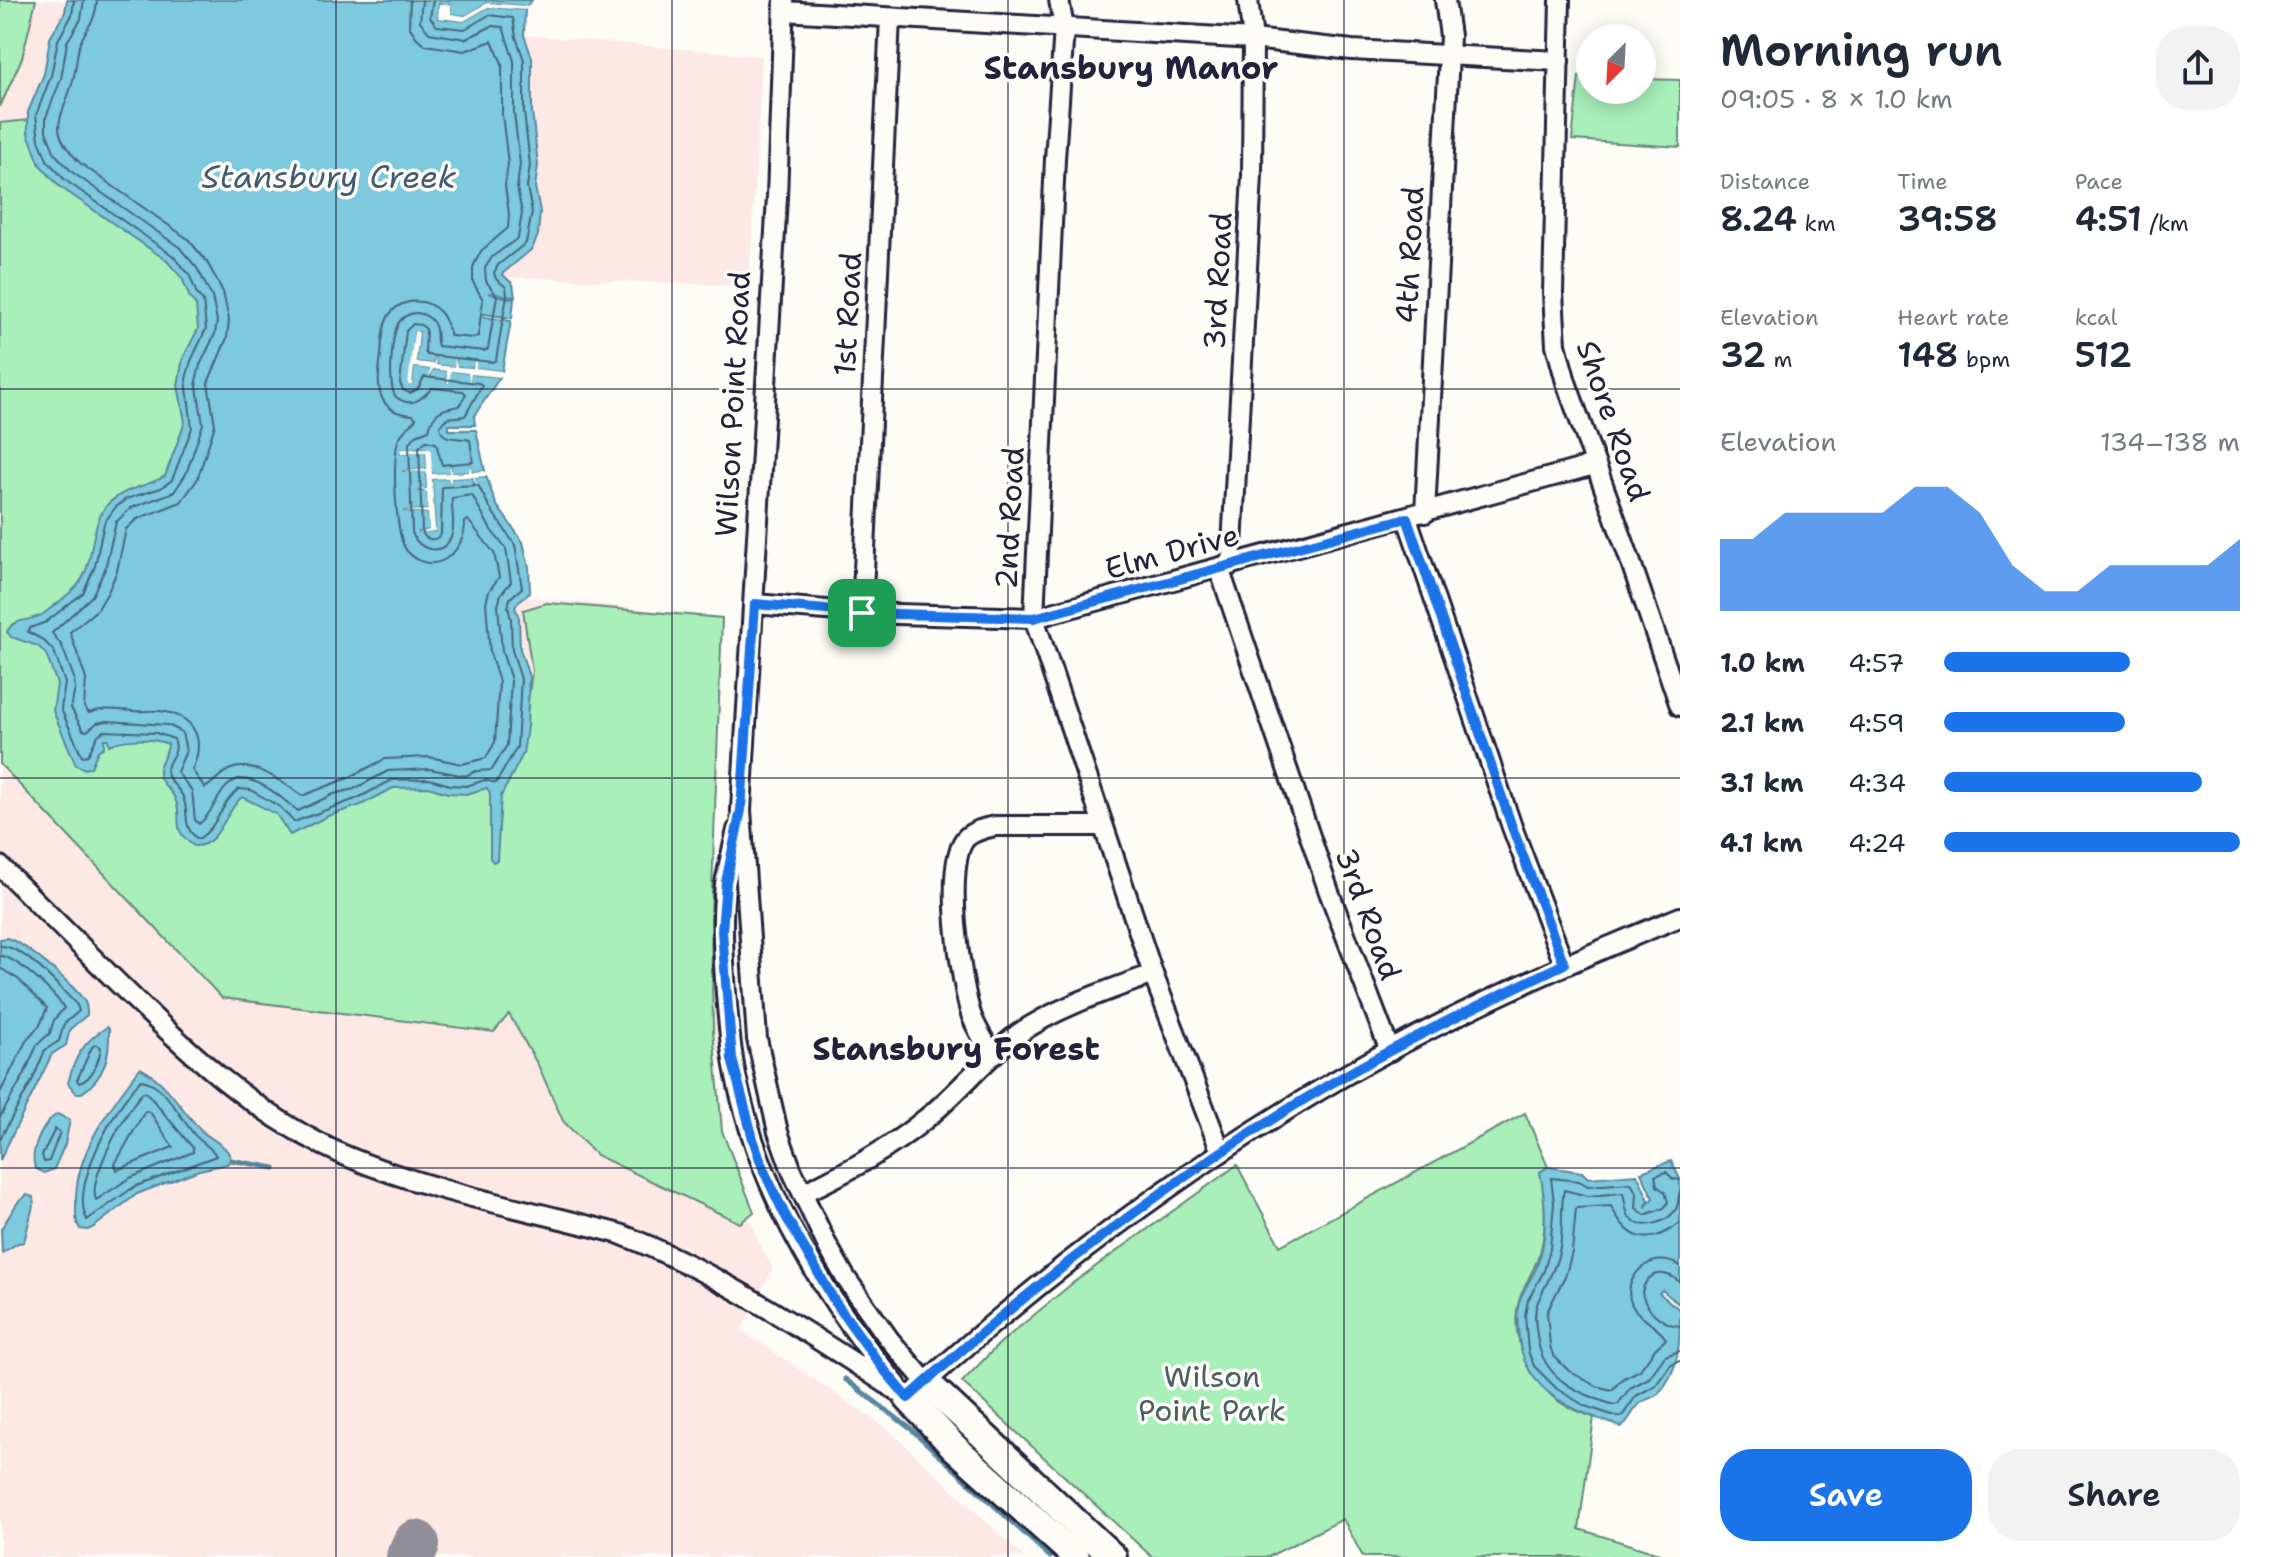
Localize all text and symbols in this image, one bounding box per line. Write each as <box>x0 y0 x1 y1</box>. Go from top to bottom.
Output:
text: Morning run <box>1720 21 2003 80</box>
north arrow <box>1576 24 1656 104</box>
map controls <box>1576 24 1656 104</box>
button: share <box>2156 26 2240 110</box>
district label: Stansbury Manor <box>983 46 1279 89</box>
text: 09:05 · 8 × 1.0 km <box>1720 81 1953 116</box>
water label: Stansbury Creek <box>202 155 456 198</box>
text: Distance <box>1720 167 1810 196</box>
text: Time <box>1897 167 1948 196</box>
text: Pace <box>2075 167 2123 196</box>
street label: 4th Road <box>1385 185 1434 325</box>
text: 8.24 <box>1720 196 1797 242</box>
text: 39:58 <box>1897 196 1998 242</box>
text: 4:51 <box>2075 196 2142 242</box>
text: km <box>1797 209 1836 238</box>
text: /km <box>2142 209 2189 238</box>
street label: 3rd Road <box>1193 211 1242 351</box>
street label: 1st Road <box>824 251 871 377</box>
street label: Wilson Point Road <box>705 270 760 538</box>
text: Elevation <box>1720 303 1818 332</box>
text: Heart rate <box>1897 303 2009 332</box>
text: kcal <box>2075 303 2117 332</box>
text: 32 <box>1720 332 1766 378</box>
text: 148 <box>1897 332 1959 378</box>
text: 512 <box>2075 332 2132 378</box>
street label: Shore Road <box>1567 335 1660 507</box>
text: m <box>1766 345 1793 374</box>
text: bpm <box>1959 345 2010 374</box>
text: Elevation <box>1720 424 1836 459</box>
text: 134–138 m <box>2100 424 2240 459</box>
street label: 2nd Road <box>985 446 1034 590</box>
street label: Elm Drive <box>1100 514 1243 589</box>
pin <box>828 579 896 647</box>
icon: arrive <box>840 591 884 635</box>
text: 1.0 km <box>1720 645 1805 680</box>
text: 4:57 <box>1848 645 1905 680</box>
text: 2.1 km <box>1720 705 1804 740</box>
text: 4:59 <box>1848 705 1905 740</box>
text: 3.1 km <box>1720 765 1804 800</box>
text: 4:34 <box>1848 765 1906 800</box>
text: 4.1 km <box>1720 825 1803 860</box>
text: 4:24 <box>1848 825 1906 860</box>
street label: 3rd Road <box>1326 842 1411 986</box>
district label: Stansbury Forest <box>812 1027 1100 1070</box>
park label: Wilson Point Park <box>1138 1356 1286 1431</box>
button: Save <box>1720 1449 1972 1541</box>
button: Share <box>1988 1449 2240 1541</box>

